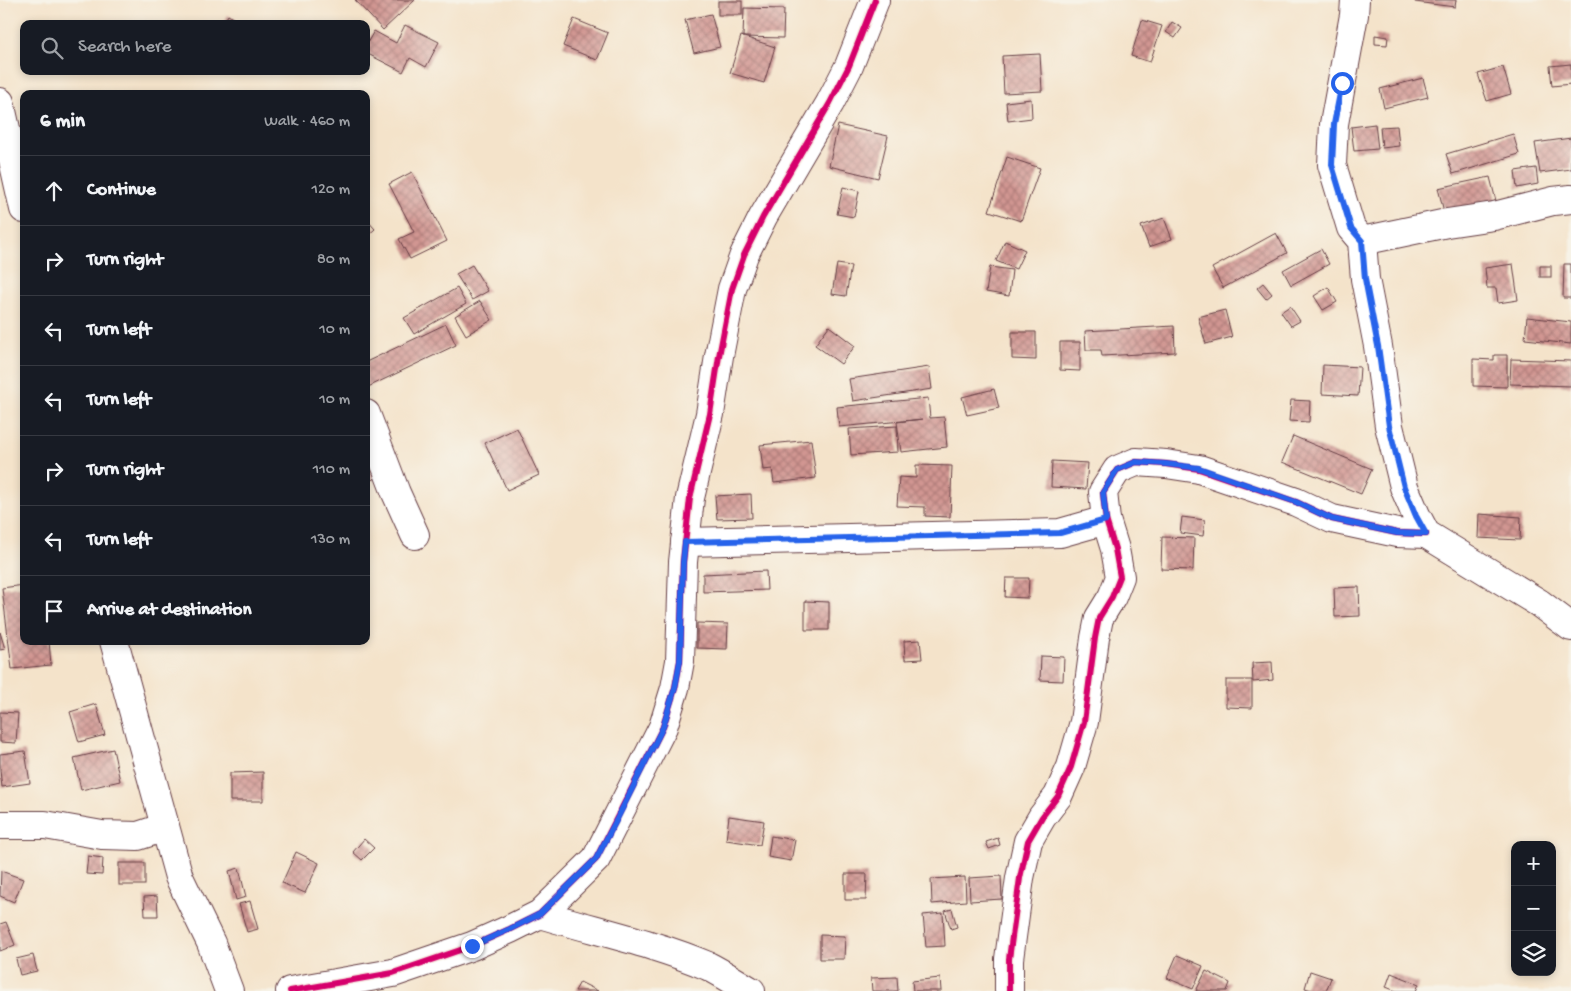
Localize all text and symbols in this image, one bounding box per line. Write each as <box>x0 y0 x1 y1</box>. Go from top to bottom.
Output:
search box <box>20 20 370 75</box>
icon: search <box>38 34 66 62</box>
text: Search here <box>78 36 172 59</box>
route start <box>1331 72 1354 95</box>
text: 6 min <box>40 110 85 135</box>
text: Walk · 460 m <box>264 113 350 132</box>
icon: ahead <box>40 177 68 205</box>
text: Continue <box>87 179 156 202</box>
text: 120 m <box>311 181 350 200</box>
icon: right <box>40 247 68 275</box>
text: Turn right <box>87 249 163 272</box>
text: 80 m <box>317 251 350 270</box>
icon: left <box>40 317 68 345</box>
text: Turn left <box>87 319 151 342</box>
text: 10 m <box>319 321 350 340</box>
icon: left <box>40 387 68 415</box>
text: Turn left <box>87 389 151 412</box>
text: 10 m <box>319 391 350 410</box>
icon: right <box>40 457 68 485</box>
text: Turn right <box>87 459 163 482</box>
text: 110 m <box>313 461 350 480</box>
icon: left <box>40 527 68 555</box>
text: Turn left <box>87 529 151 552</box>
text: 130 m <box>311 531 350 550</box>
icon: arrive <box>40 597 68 625</box>
text: Arrive at destination <box>87 599 251 622</box>
map controls <box>1511 841 1556 976</box>
button: + <box>1511 841 1556 886</box>
button: − <box>1511 886 1556 931</box>
button: layers <box>1511 931 1556 976</box>
route end <box>461 935 484 958</box>

